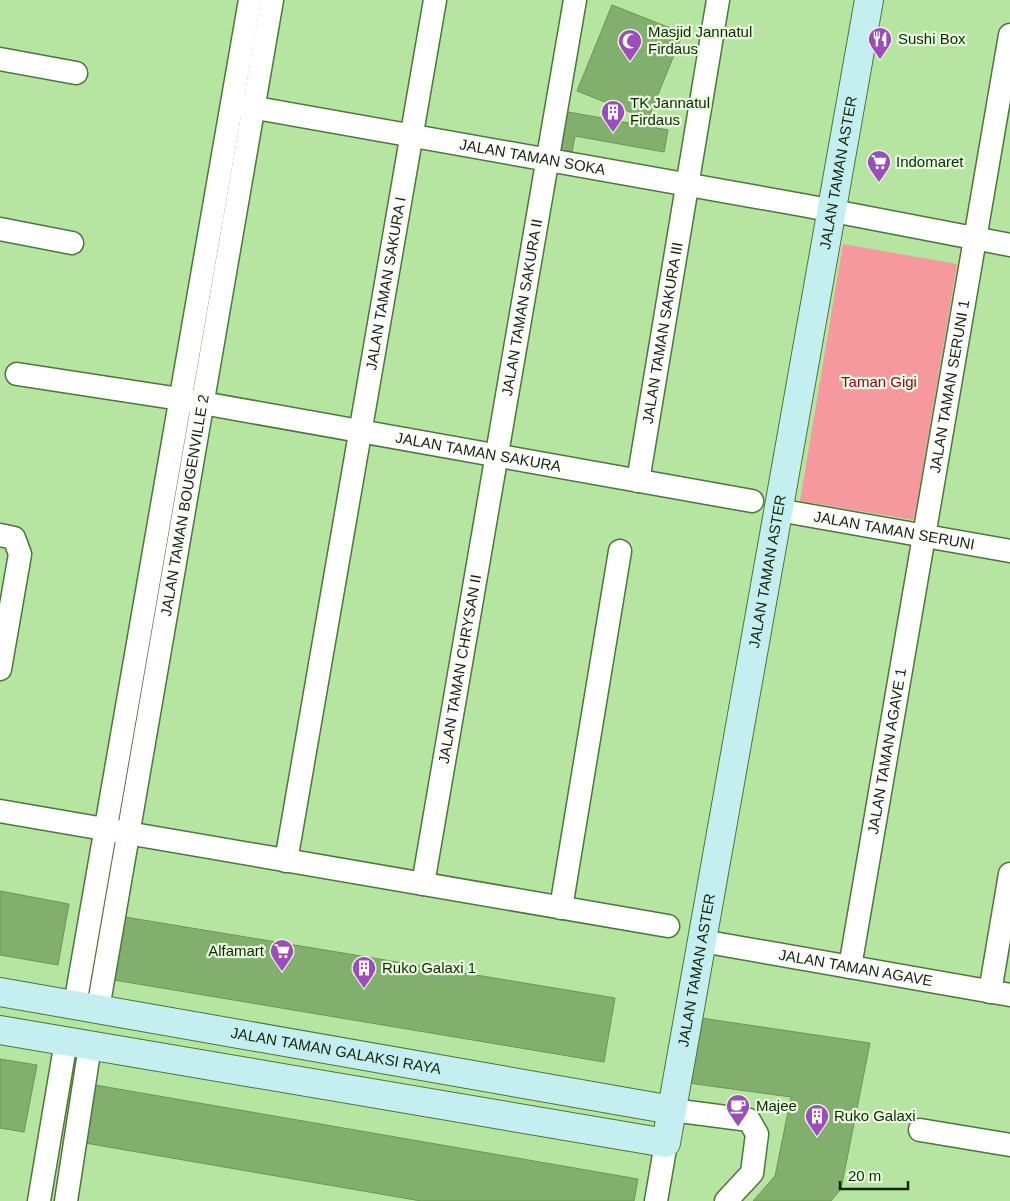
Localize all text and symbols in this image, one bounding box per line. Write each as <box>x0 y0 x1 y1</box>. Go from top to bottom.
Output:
place label: Masjid Jannatul Firdaus <box>648 23 752 57</box>
restaurant icon: Sushi Box <box>867 26 893 60</box>
mosque icon: Masjid Jannatul Firdaus <box>617 28 643 62</box>
place label: Sushi Box <box>898 30 966 47</box>
place label: TK Jannatul Firdaus <box>630 94 710 128</box>
street label: JALAN TAMAN ASTER <box>816 94 860 251</box>
building icon: TK Jannatul Firdaus <box>600 99 626 133</box>
street label: JALAN TAMAN SOKA <box>458 135 607 178</box>
supermarket icon: Indomaret <box>866 149 892 183</box>
place label: Indomaret <box>896 153 964 170</box>
street label: JALAN TAMAN SAKURA I <box>362 196 409 371</box>
street label: JALAN TAMAN SAKURA II <box>498 217 545 397</box>
street label: JALAN TAMAN SAKURA III <box>639 241 686 425</box>
street label: JALAN TAMAN SERUNI 1 <box>926 298 972 474</box>
park label: Taman Gigi <box>841 373 917 390</box>
street label: JALAN TAMAN BOUGENVILLE 2 <box>157 393 212 618</box>
street label: JALAN TAMAN SAKURA <box>394 429 563 475</box>
street label: JALAN TAMAN ASTER <box>745 493 789 649</box>
street label: JALAN TAMAN SERUNI <box>813 507 976 553</box>
street label: JALAN TAMAN CHRYSAN II <box>435 573 484 765</box>
street label: JALAN TAMAN AGAVE 1 <box>864 667 909 836</box>
street label: JALAN TAMAN ASTER <box>674 892 718 1048</box>
supermarket icon: Alfamart <box>269 938 295 972</box>
place label: Alfamart <box>208 942 265 959</box>
street label: JALAN TAMAN AGAVE <box>777 946 934 989</box>
building icon: Ruko Galaxi 1 <box>351 955 377 989</box>
place label: Ruko Galaxi 1 <box>382 959 476 976</box>
street label: JALAN TAMAN GALAKSI RAYA <box>229 1024 442 1077</box>
cafe icon: Majee <box>725 1093 751 1127</box>
place label: Majee <box>756 1097 797 1114</box>
building icon: Ruko Galaxi <box>804 1103 830 1137</box>
place label: Ruko Galaxi <box>834 1107 916 1124</box>
scale bar <box>840 1158 908 1190</box>
text: 20 m <box>848 1167 881 1184</box>

